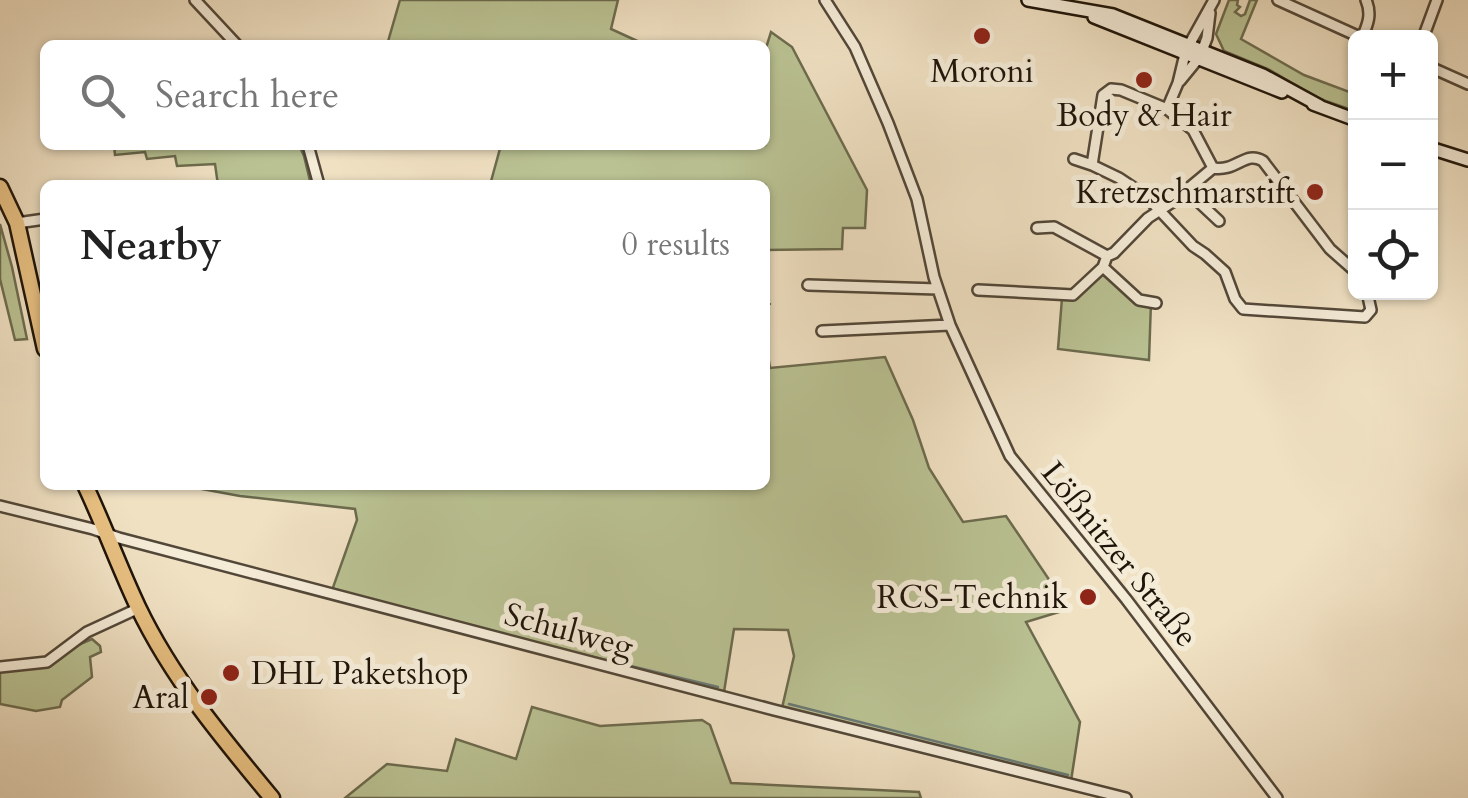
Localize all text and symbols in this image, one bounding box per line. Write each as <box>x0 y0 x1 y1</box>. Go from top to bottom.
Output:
marker: Moroni <box>971 25 993 47</box>
map controls <box>1348 30 1438 300</box>
button: + <box>1348 30 1438 120</box>
search box <box>40 40 770 150</box>
place label: Moroni <box>930 50 1034 94</box>
icon: search <box>75 68 130 123</box>
text: Search here <box>155 69 339 121</box>
marker: Body & Hair <box>1133 69 1155 91</box>
place label: Body & Hair <box>1056 94 1232 138</box>
button: − <box>1348 120 1438 210</box>
place label: Kretzschmarstift <box>1075 171 1295 215</box>
marker: Kretzschmarstift <box>1304 181 1326 203</box>
button: locate <box>1348 210 1438 300</box>
text: Nearby <box>80 217 222 274</box>
text: 0 results <box>622 223 730 267</box>
street label: Lößnitzer Straße <box>1031 452 1208 657</box>
place label: RCS-Technik <box>877 576 1068 620</box>
marker: RCS-Technik <box>1077 586 1099 608</box>
street label: Schulweg <box>499 593 638 669</box>
place label: DHL Paketshop <box>251 652 469 696</box>
marker: DHL Paketshop <box>220 662 242 684</box>
place label: Aral <box>133 676 189 720</box>
marker: Aral <box>198 686 220 708</box>

